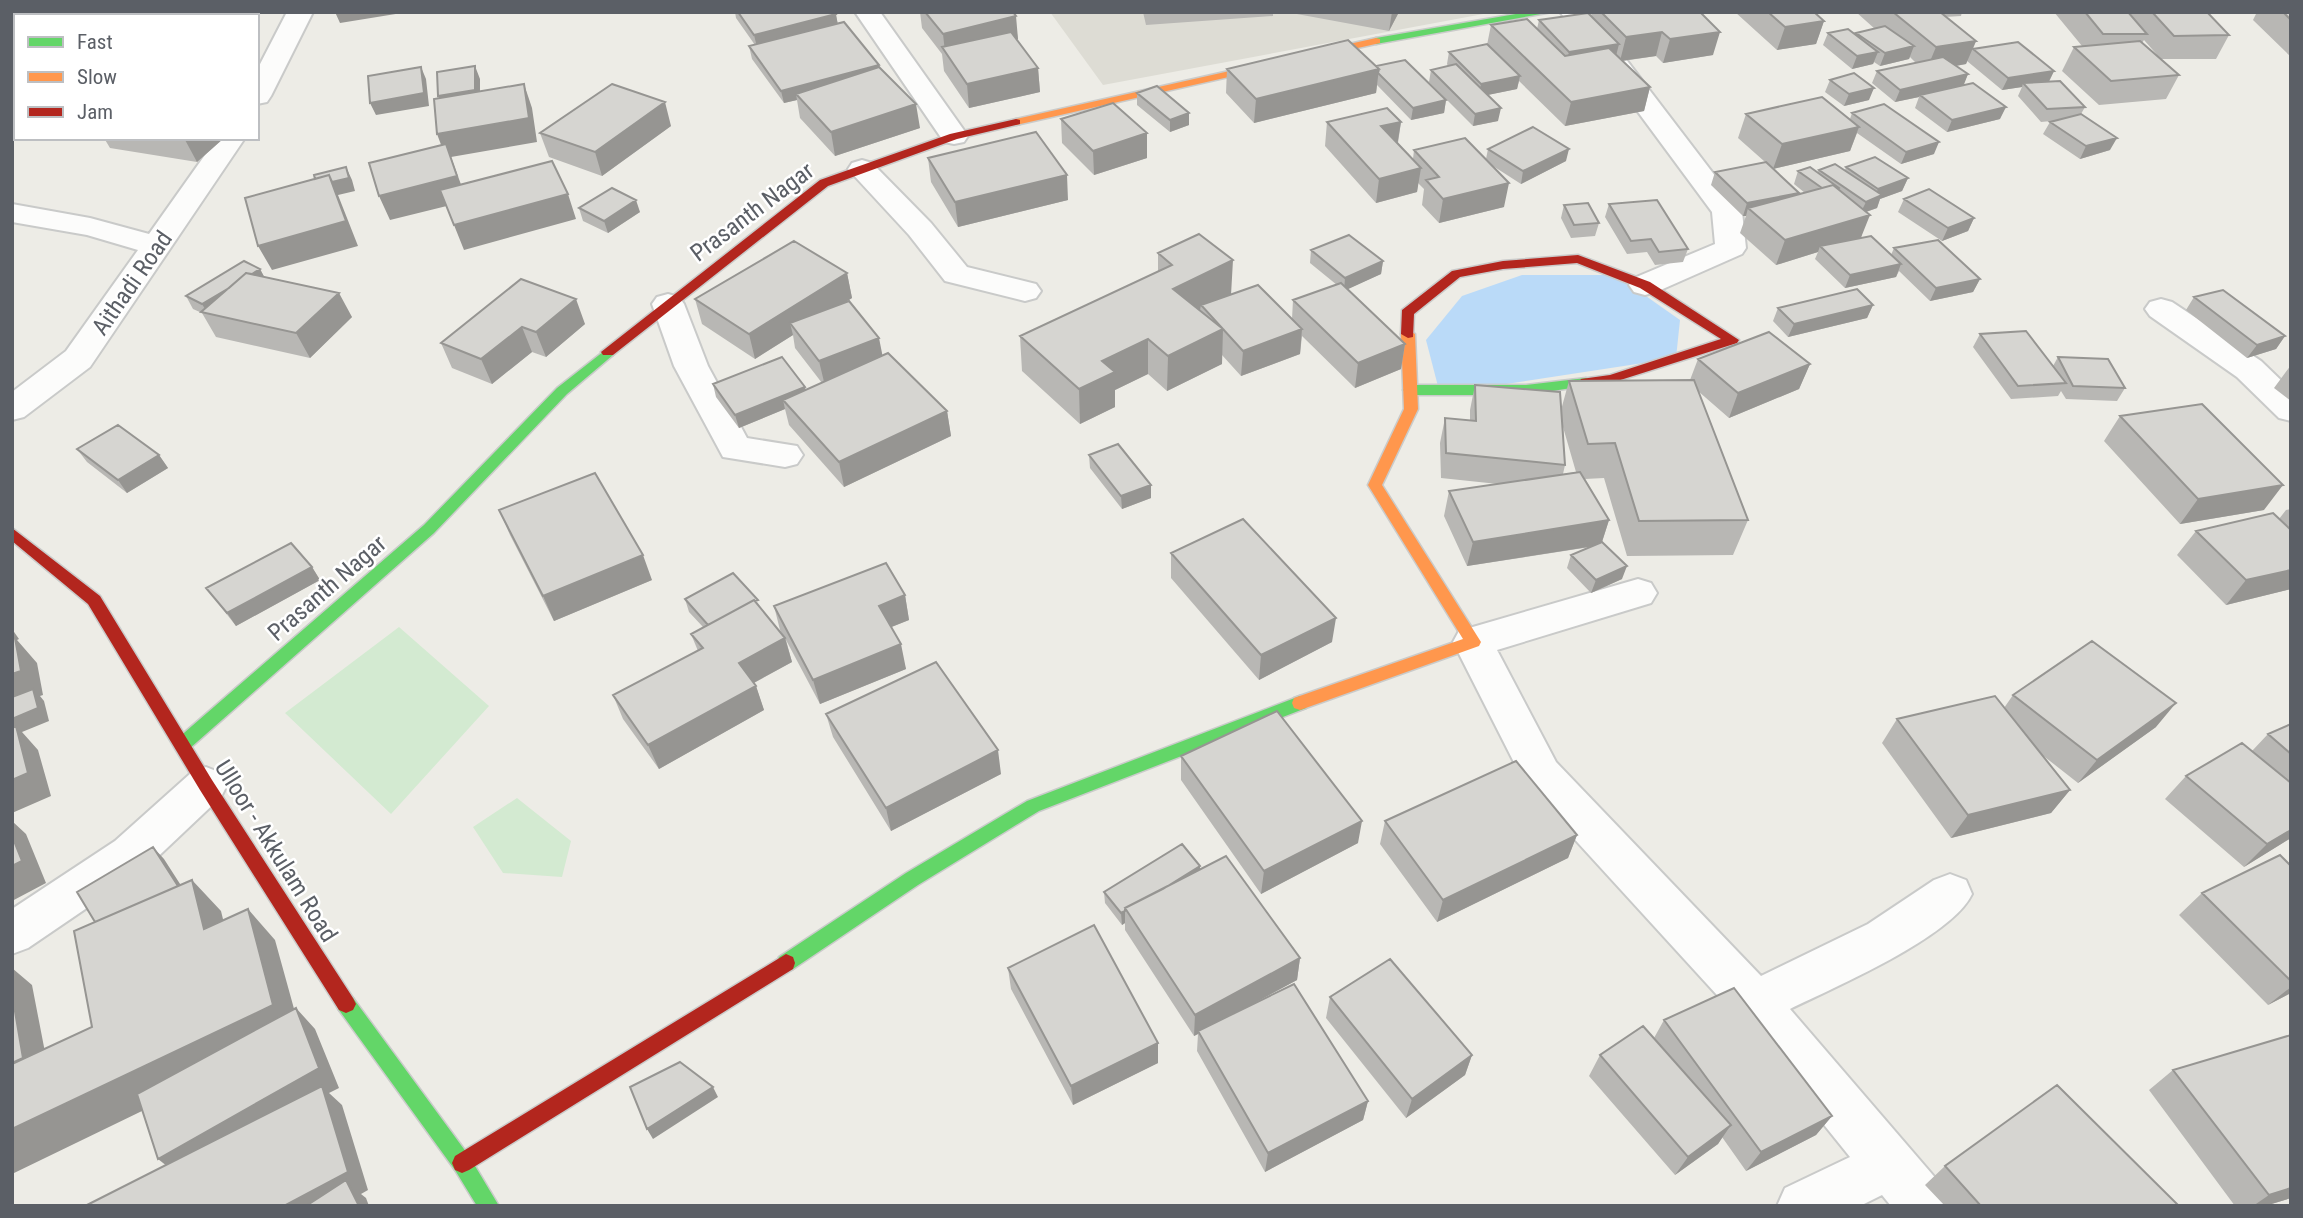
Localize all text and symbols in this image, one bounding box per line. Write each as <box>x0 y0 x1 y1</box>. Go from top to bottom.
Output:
legend <box>14 14 259 140</box>
text: Fast <box>77 30 113 54</box>
text: Slow <box>77 65 117 89</box>
text: Jam <box>77 100 113 124</box>
street label: Prasanth Nagar <box>685 157 819 267</box>
street label: Aithadi Road <box>86 226 178 340</box>
street label: Prasanth Nagar <box>262 529 392 647</box>
street label: Ulloor - Akkulam Road <box>209 755 343 947</box>

